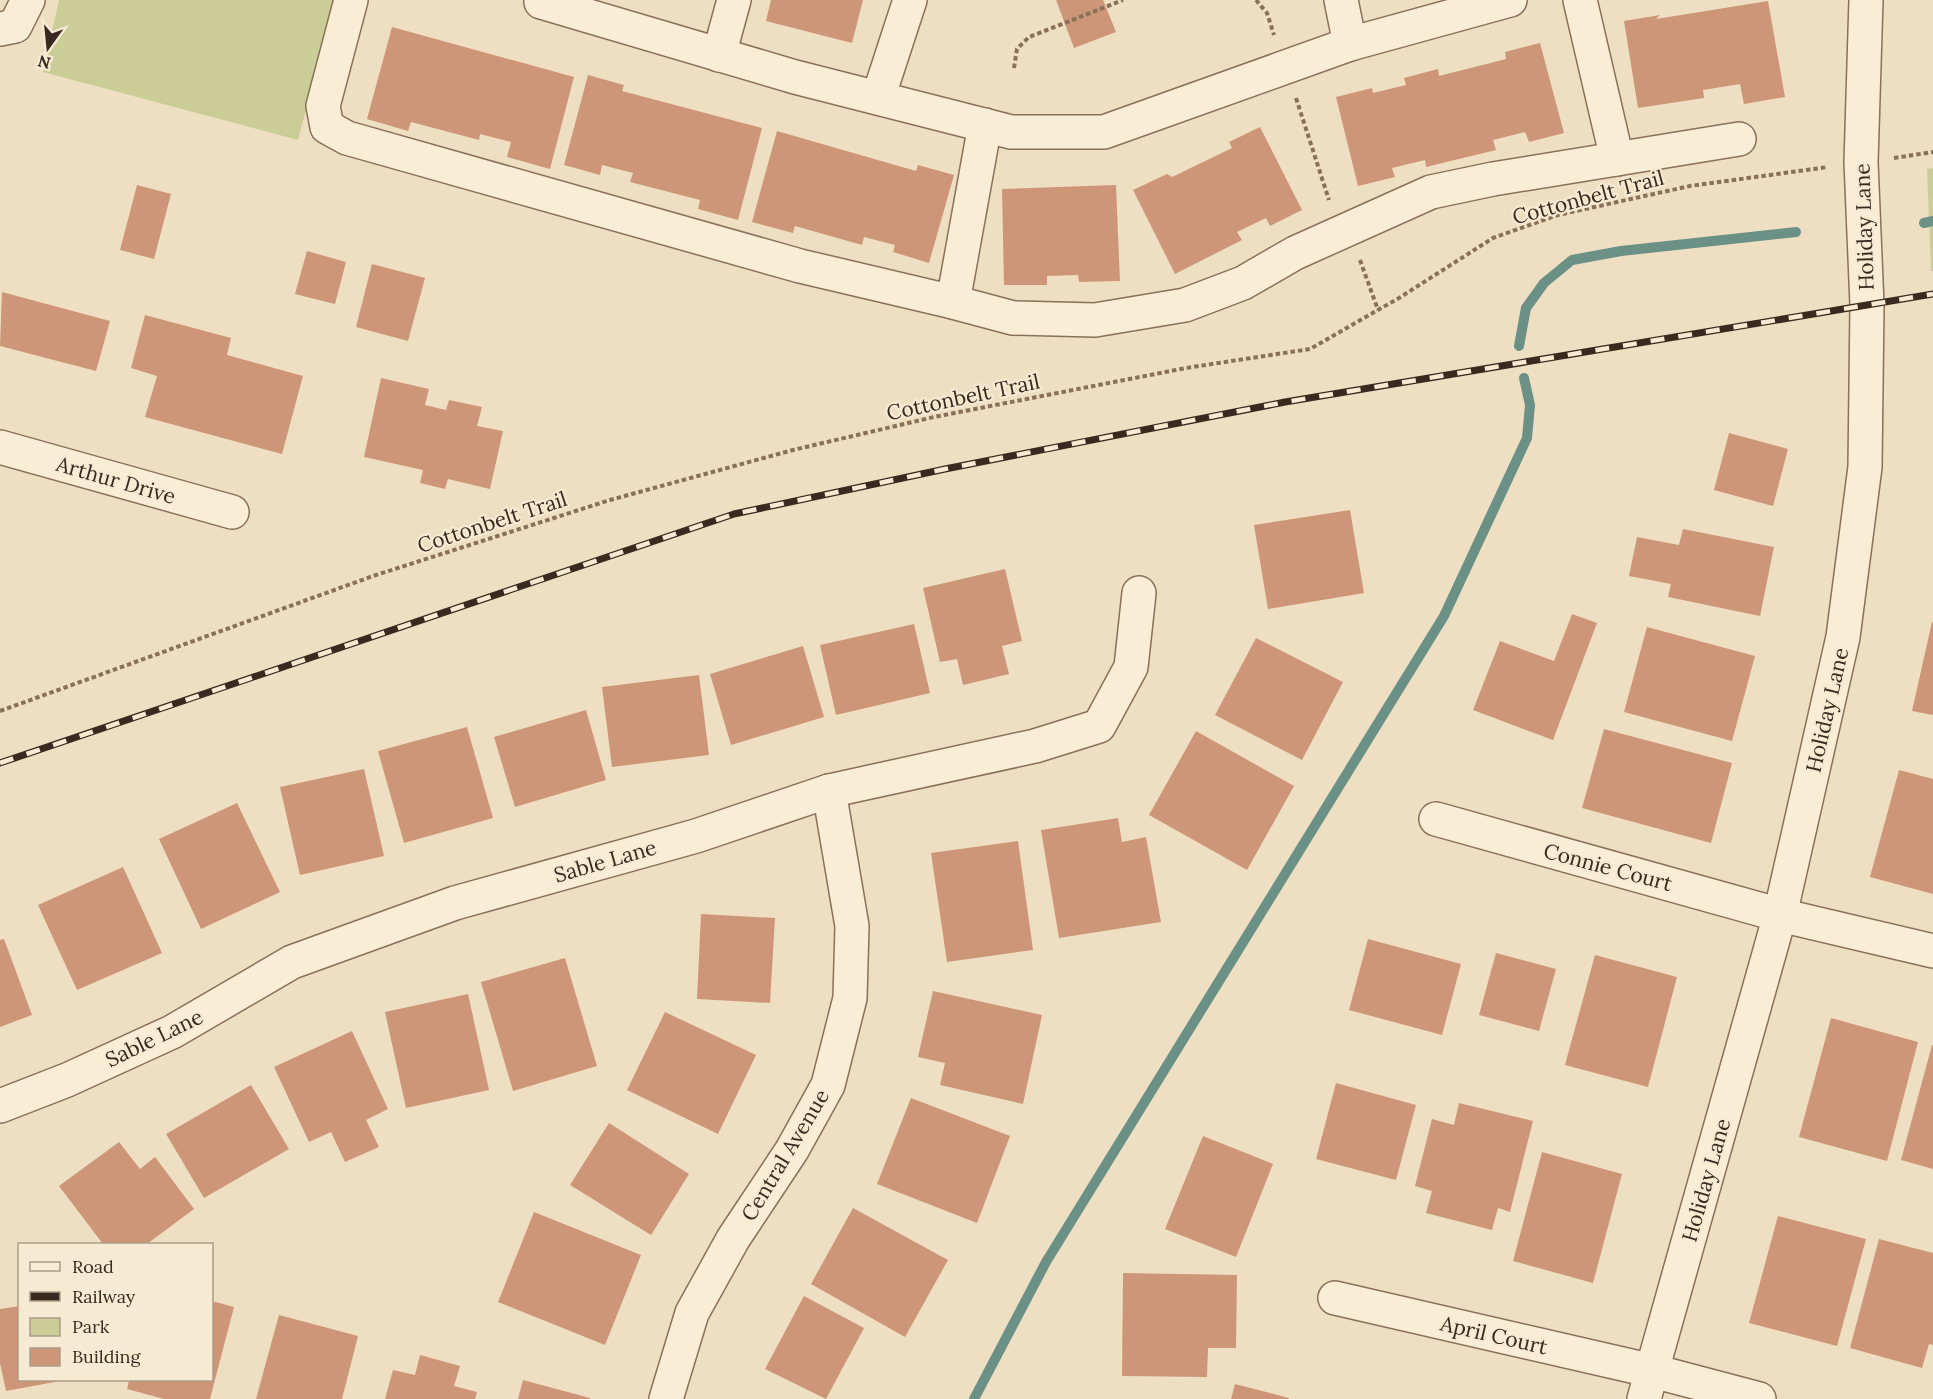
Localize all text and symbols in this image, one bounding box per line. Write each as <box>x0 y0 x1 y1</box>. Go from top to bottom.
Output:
north arrow <box>18 18 78 78</box>
text: N <box>36 51 53 74</box>
street label: Holiday Lane <box>1848 163 1880 291</box>
street label: Cottonbelt Trail <box>1509 164 1667 230</box>
street label: Cottonbelt Trail <box>884 368 1042 426</box>
street label: Arthur Drive <box>52 450 179 510</box>
street label: Cottonbelt Trail <box>414 485 570 559</box>
street label: Holiday Lane <box>1800 645 1854 775</box>
street label: Sable Lane <box>551 834 659 888</box>
street label: Connie Court <box>1541 837 1676 897</box>
street label: Sable Lane <box>101 1003 207 1073</box>
street label: Central Avenue <box>735 1084 835 1226</box>
street label: Holiday Lane <box>1675 1115 1737 1245</box>
legend <box>18 1243 213 1381</box>
text: Road <box>72 1255 114 1278</box>
text: Railway <box>72 1285 136 1308</box>
street label: April Court <box>1437 1309 1551 1361</box>
text: Park <box>72 1315 110 1338</box>
text: Building <box>72 1345 142 1368</box>

